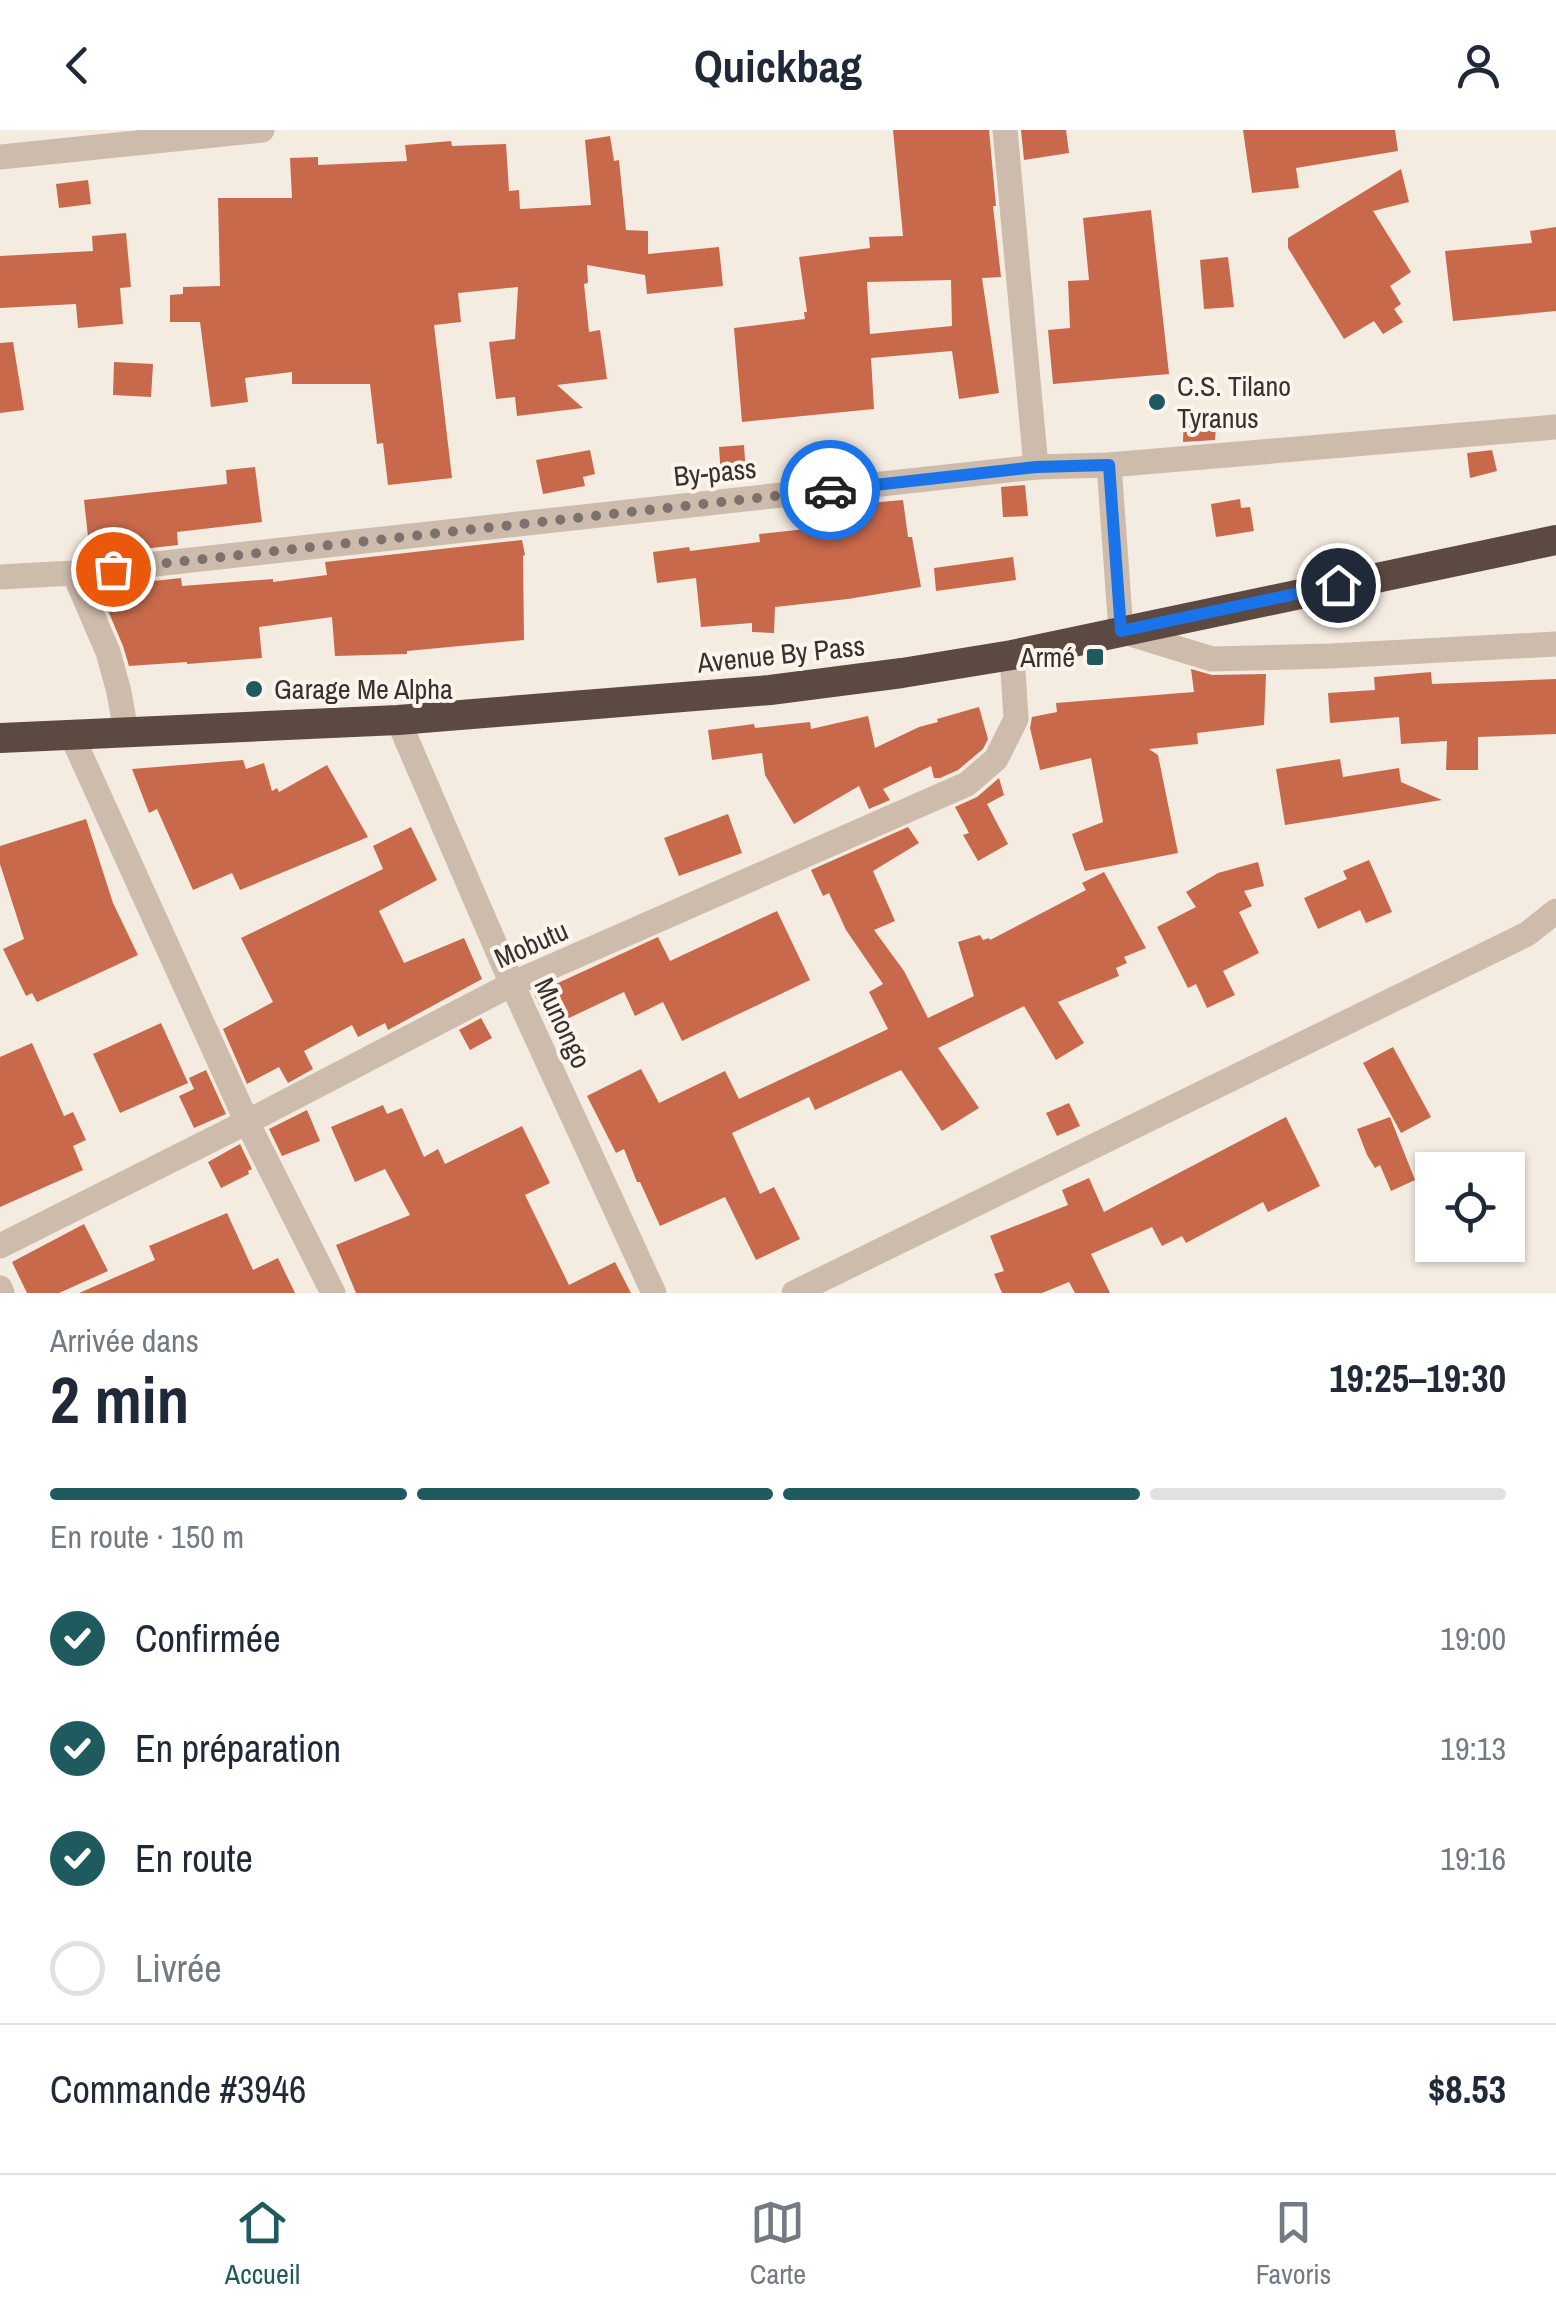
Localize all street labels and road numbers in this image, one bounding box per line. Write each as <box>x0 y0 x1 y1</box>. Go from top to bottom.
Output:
street label: By-pass <box>672 449 758 495</box>
street label: Avenue By Pass <box>694 626 867 682</box>
street label: Mobutu <box>488 911 574 977</box>
street label: Munongo <box>526 972 600 1074</box>

